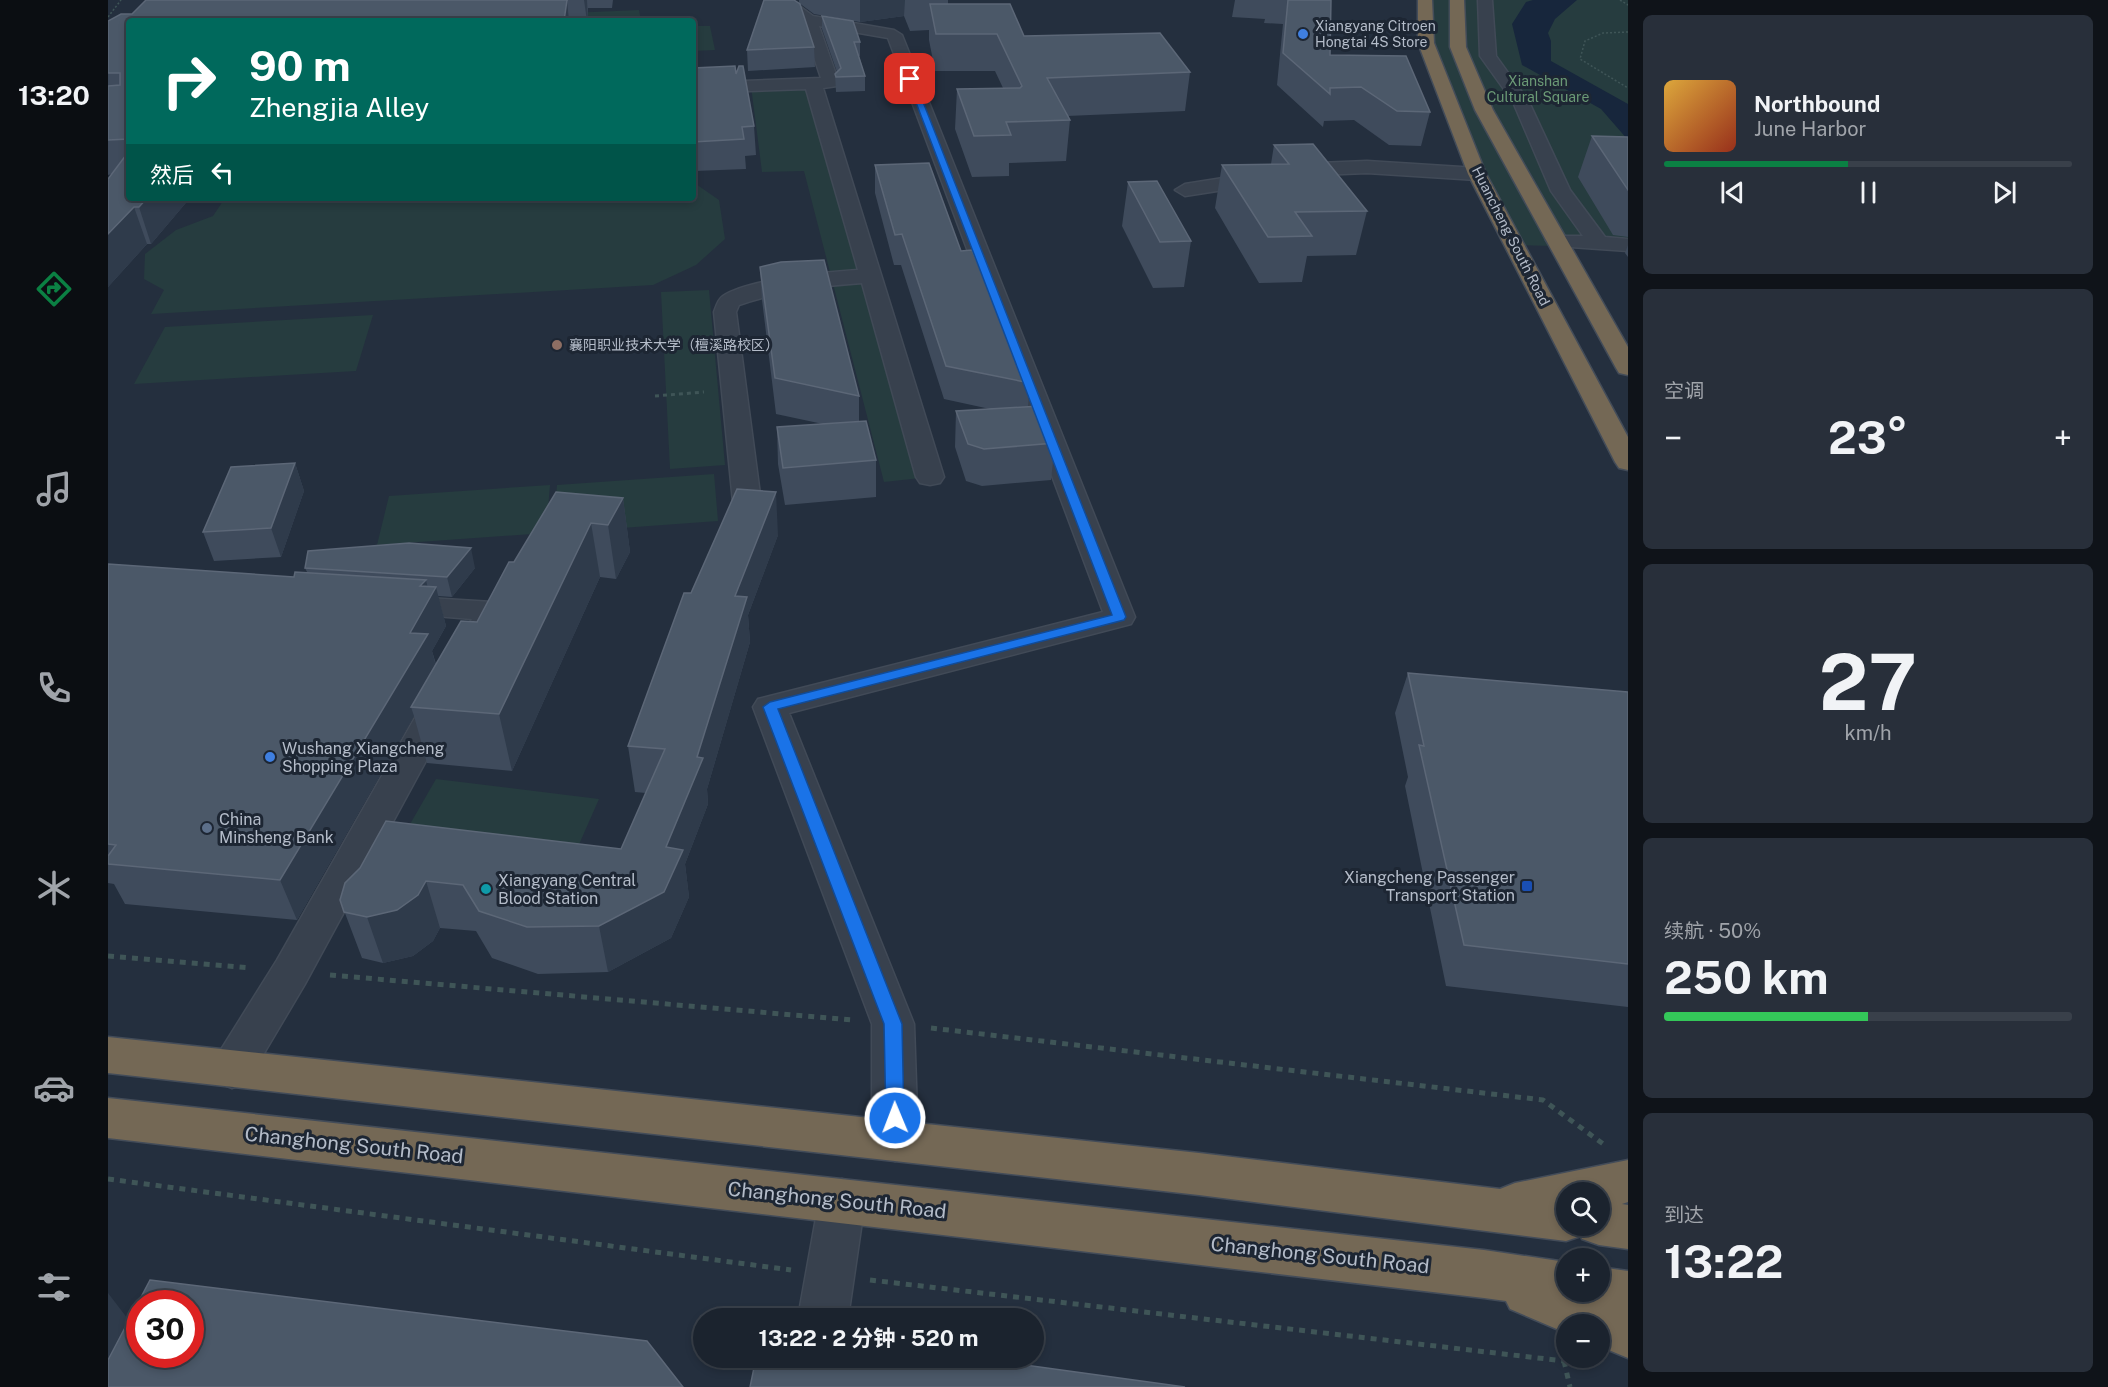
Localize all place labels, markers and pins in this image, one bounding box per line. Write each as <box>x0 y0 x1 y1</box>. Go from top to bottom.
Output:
place label: Xiangyang Citroen Hongtai 4S Store <box>1315 18 1436 50</box>
marker: Xiangyang Citroen Hongtai 4S Store <box>1296 27 1310 41</box>
pin <box>884 53 935 104</box>
place label: 襄阳职业技术大学（檀溪路校区） <box>569 337 779 353</box>
marker: 襄阳职业技术大学（檀溪路校区） <box>550 338 564 352</box>
place label: Wushang Xiangcheng Shopping Plaza <box>282 739 445 776</box>
marker: Wushang Xiangcheng Shopping Plaza <box>263 750 277 764</box>
place label: China Minsheng Bank <box>219 810 334 847</box>
marker: China Minsheng Bank <box>200 821 214 835</box>
place label: Xiangcheng Passenger Transport Station <box>1344 868 1515 905</box>
place label: Xiangyang Central Blood Station <box>498 871 636 908</box>
marker: Xiangcheng Passenger Transport Station <box>1520 879 1534 893</box>
marker: Xiangyang Central Blood Station <box>479 882 493 896</box>

